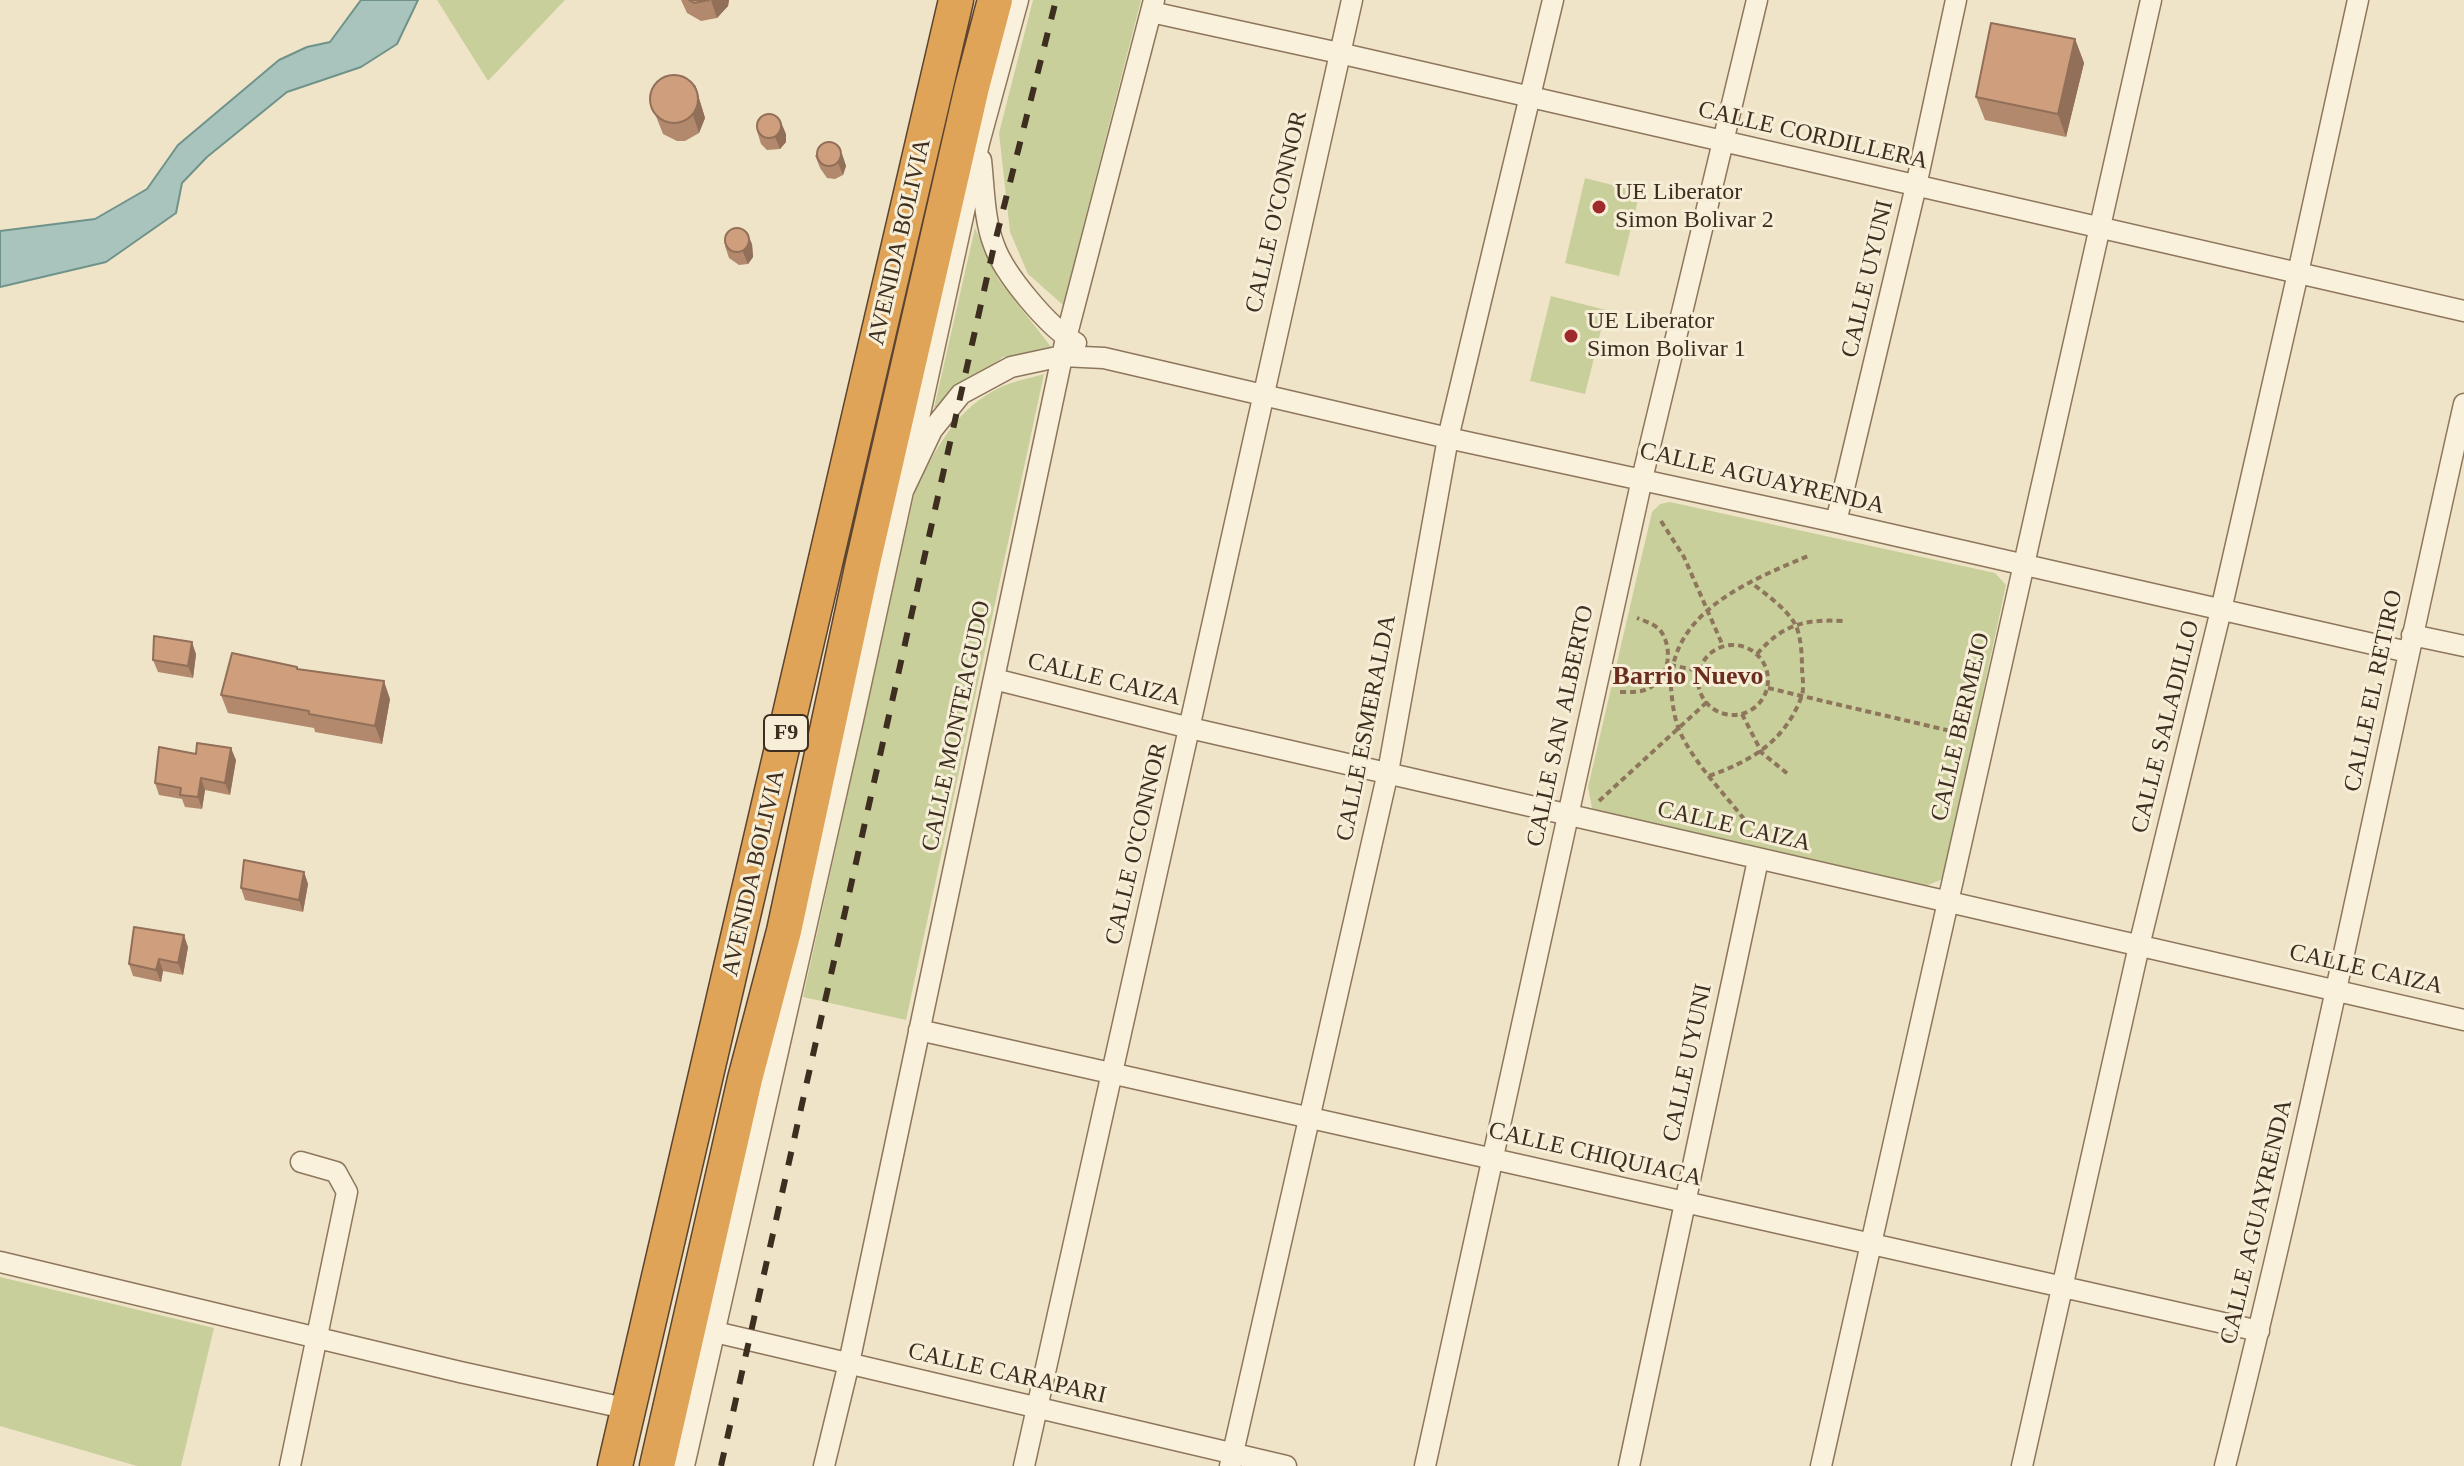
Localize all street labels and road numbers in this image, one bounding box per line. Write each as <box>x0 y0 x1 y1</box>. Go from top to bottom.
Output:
street label: CALLE CORDILLERA <box>1695 96 1931 176</box>
street label: CALLE O'CONNOR <box>1240 108 1314 316</box>
street label: AVENIDA BOLIVIA <box>862 136 938 348</box>
street label: CALLE UYUNI <box>1836 197 1900 361</box>
street label: CALLE AGUAYRENDA <box>1637 437 1887 521</box>
street label: CALLE EL RETIRO <box>2339 588 2409 794</box>
street label: CALLE MONTEAGUDO <box>916 598 998 854</box>
street label: CALLE SAN ALBERTO <box>1521 603 1601 849</box>
street label: CALLE ESMERALDA <box>1331 612 1403 844</box>
street label: CALLE SALADILLO <box>2126 618 2206 836</box>
street label: CALLE BERMEJO <box>1925 630 1997 824</box>
street label: CALLE CAIZA <box>1025 647 1183 713</box>
road number: F9 <box>764 715 808 751</box>
street label: CALLE O'CONNOR <box>1100 740 1174 948</box>
street label: AVENIDA BOLIVIA <box>716 767 792 979</box>
street label: CALLE CAIZA <box>1654 795 1814 859</box>
street label: CALLE CAIZA <box>2286 938 2446 1002</box>
street label: CALLE UYUNI <box>1657 981 1719 1145</box>
street label: CALLE AGUAYRENDA <box>2215 1097 2299 1347</box>
street label: CALLE CHIQUIACA <box>1486 1116 1704 1194</box>
street label: CALLE CARAPARI <box>905 1337 1109 1411</box>

